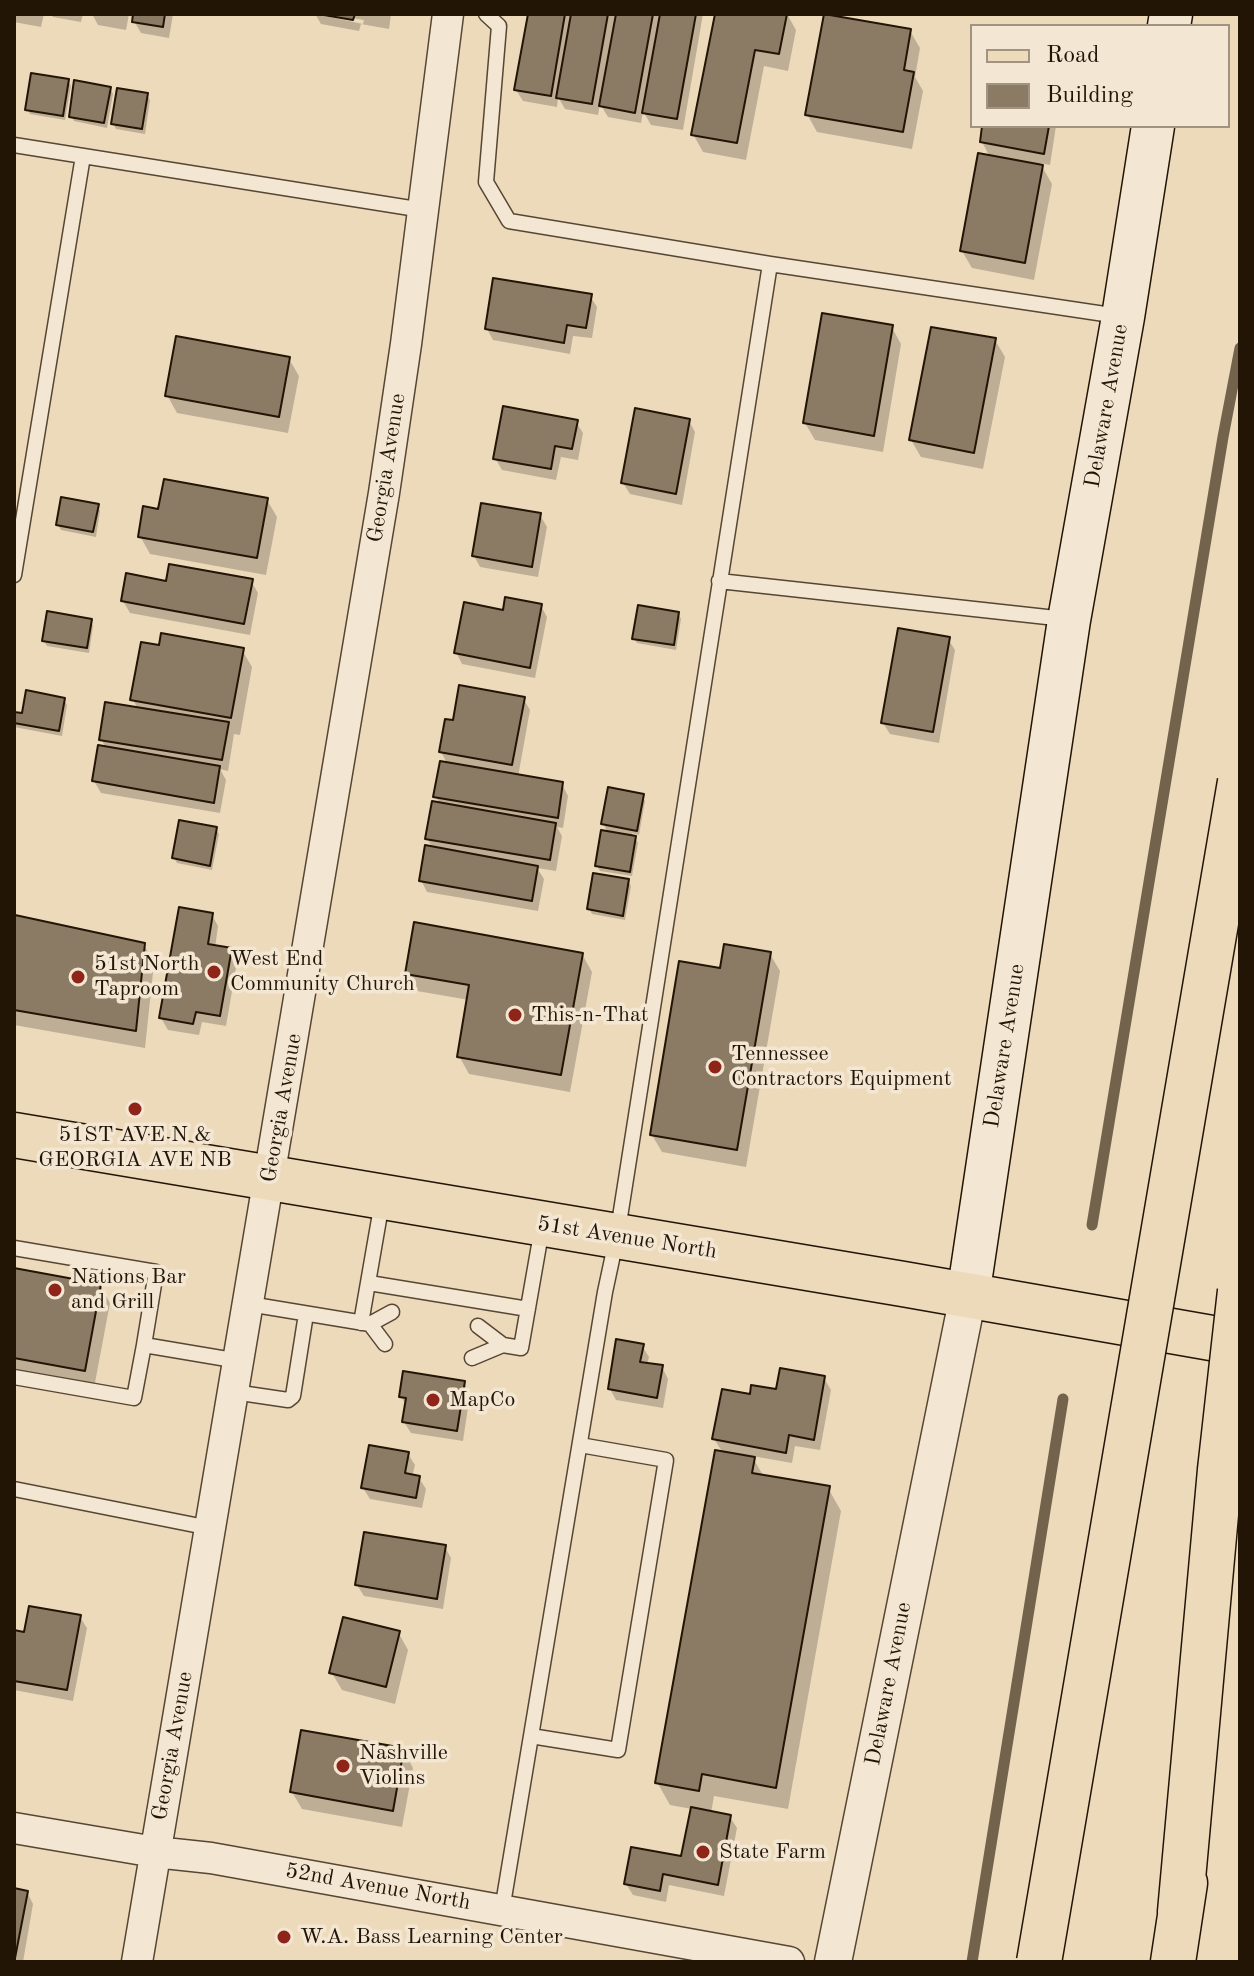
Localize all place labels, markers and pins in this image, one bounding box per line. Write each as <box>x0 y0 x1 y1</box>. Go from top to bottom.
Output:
place label: West End Community Church <box>230 946 415 998</box>
place label: 51st North Taproom <box>94 951 199 1002</box>
marker: West End Community Church <box>205 963 223 981</box>
marker: 51st North Taproom <box>69 968 87 986</box>
place label: This-n-That <box>531 1002 649 1028</box>
marker: This-n-That <box>506 1006 524 1024</box>
place label: Tennessee Contractors Equipment <box>731 1041 952 1092</box>
marker: Tennessee Contractors Equipment <box>706 1058 724 1076</box>
marker: 51ST AVE N & GEORGIA AVE NB <box>126 1100 144 1118</box>
place label: 51ST AVE N & GEORGIA AVE NB <box>38 1122 232 1174</box>
place label: Nations Bar and Grill <box>71 1264 186 1316</box>
marker: Nations Bar and Grill <box>46 1281 64 1299</box>
place label: MapCo <box>449 1387 515 1413</box>
marker: MapCo <box>424 1391 442 1409</box>
place label: Nashville Violins <box>359 1740 448 1792</box>
marker: Nashville Violins <box>334 1757 352 1775</box>
place label: State Farm <box>719 1839 826 1865</box>
marker: State Farm <box>694 1843 712 1861</box>
place label: W.A. Bass Learning Center <box>300 1924 563 1950</box>
marker: W.A. Bass Learning Center <box>275 1928 293 1946</box>

